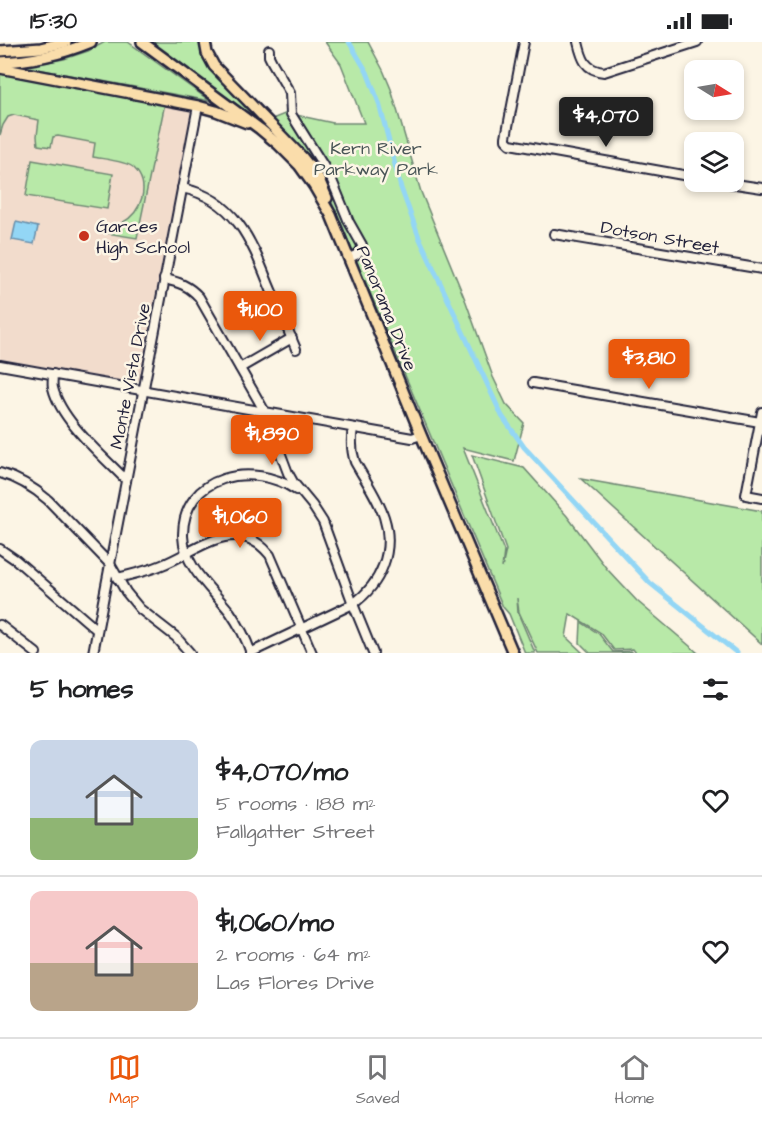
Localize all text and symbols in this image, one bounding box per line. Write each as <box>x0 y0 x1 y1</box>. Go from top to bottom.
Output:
text: 15:30 <box>30 6 77 37</box>
north arrow <box>684 60 744 120</box>
map controls <box>684 60 744 192</box>
pin: $4,070 <box>557 97 655 148</box>
text: $4,070 <box>573 102 639 130</box>
button: layers <box>684 132 744 192</box>
park label: Kern River Parkway Park <box>314 136 438 183</box>
place label: Garces High School <box>96 214 190 261</box>
street label: Dotson Street <box>599 215 722 260</box>
marker: Garces High School <box>77 229 91 243</box>
street label: Panorama Drive <box>350 242 423 375</box>
pin: $1,100 <box>211 291 309 342</box>
text: $1,100 <box>237 296 283 324</box>
street label: Monte Vista Drive <box>104 301 157 451</box>
pin: $3,810 <box>600 339 698 390</box>
text: $3,810 <box>622 344 676 372</box>
pin: $1,890 <box>223 415 321 466</box>
text: $1,890 <box>245 420 299 448</box>
pin: $1,060 <box>191 498 289 549</box>
text: $1,060 <box>212 503 268 531</box>
text: 5 homes <box>30 671 134 707</box>
icon: filters <box>699 673 732 706</box>
text: $4,070/mo <box>216 754 348 790</box>
icon: home <box>78 764 150 836</box>
icon: heart <box>699 784 732 817</box>
text: 5 rooms · 188 m² <box>216 790 376 818</box>
text: Fallgatter Street <box>216 818 375 846</box>
text: $1,060/mo <box>216 905 334 941</box>
icon: home <box>78 915 150 987</box>
icon: heart <box>699 935 732 968</box>
text: 2 rooms · 64 m² <box>216 941 371 969</box>
text: Las Flores Drive <box>216 969 374 997</box>
tab: Map <box>108 1051 141 1109</box>
tab: Saved <box>356 1051 399 1109</box>
tab: Home <box>615 1051 654 1109</box>

